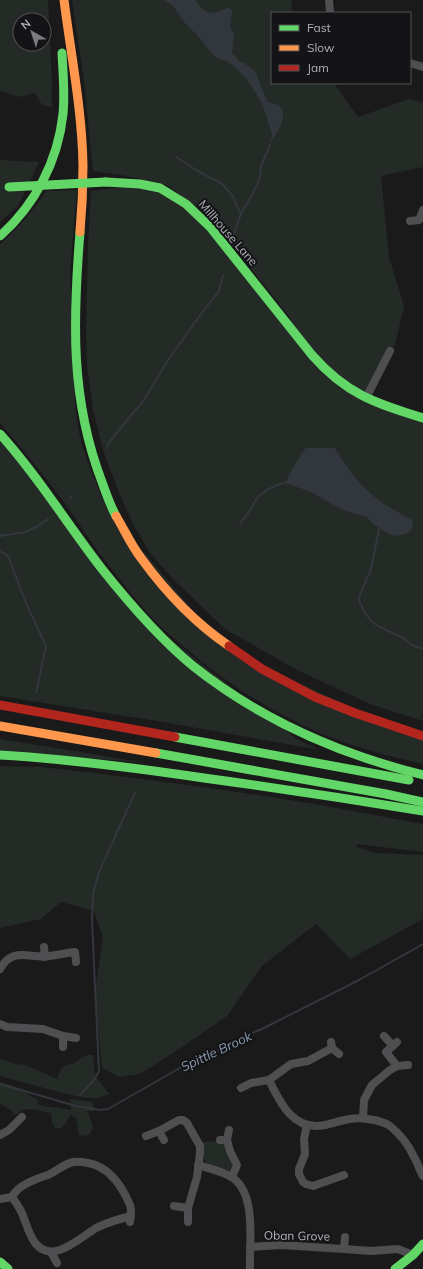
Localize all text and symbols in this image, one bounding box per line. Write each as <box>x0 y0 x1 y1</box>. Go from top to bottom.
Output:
north arrow <box>12 12 52 52</box>
legend <box>271 12 411 84</box>
text: N <box>18 16 33 32</box>
text: Fast <box>307 20 331 35</box>
text: Slow <box>307 40 335 55</box>
text: Jam <box>307 60 329 75</box>
street label: Millhouse Lane <box>196 197 261 269</box>
water label: Spittle Brook <box>178 1027 254 1074</box>
street label: Oban Grove <box>264 1227 330 1244</box>

